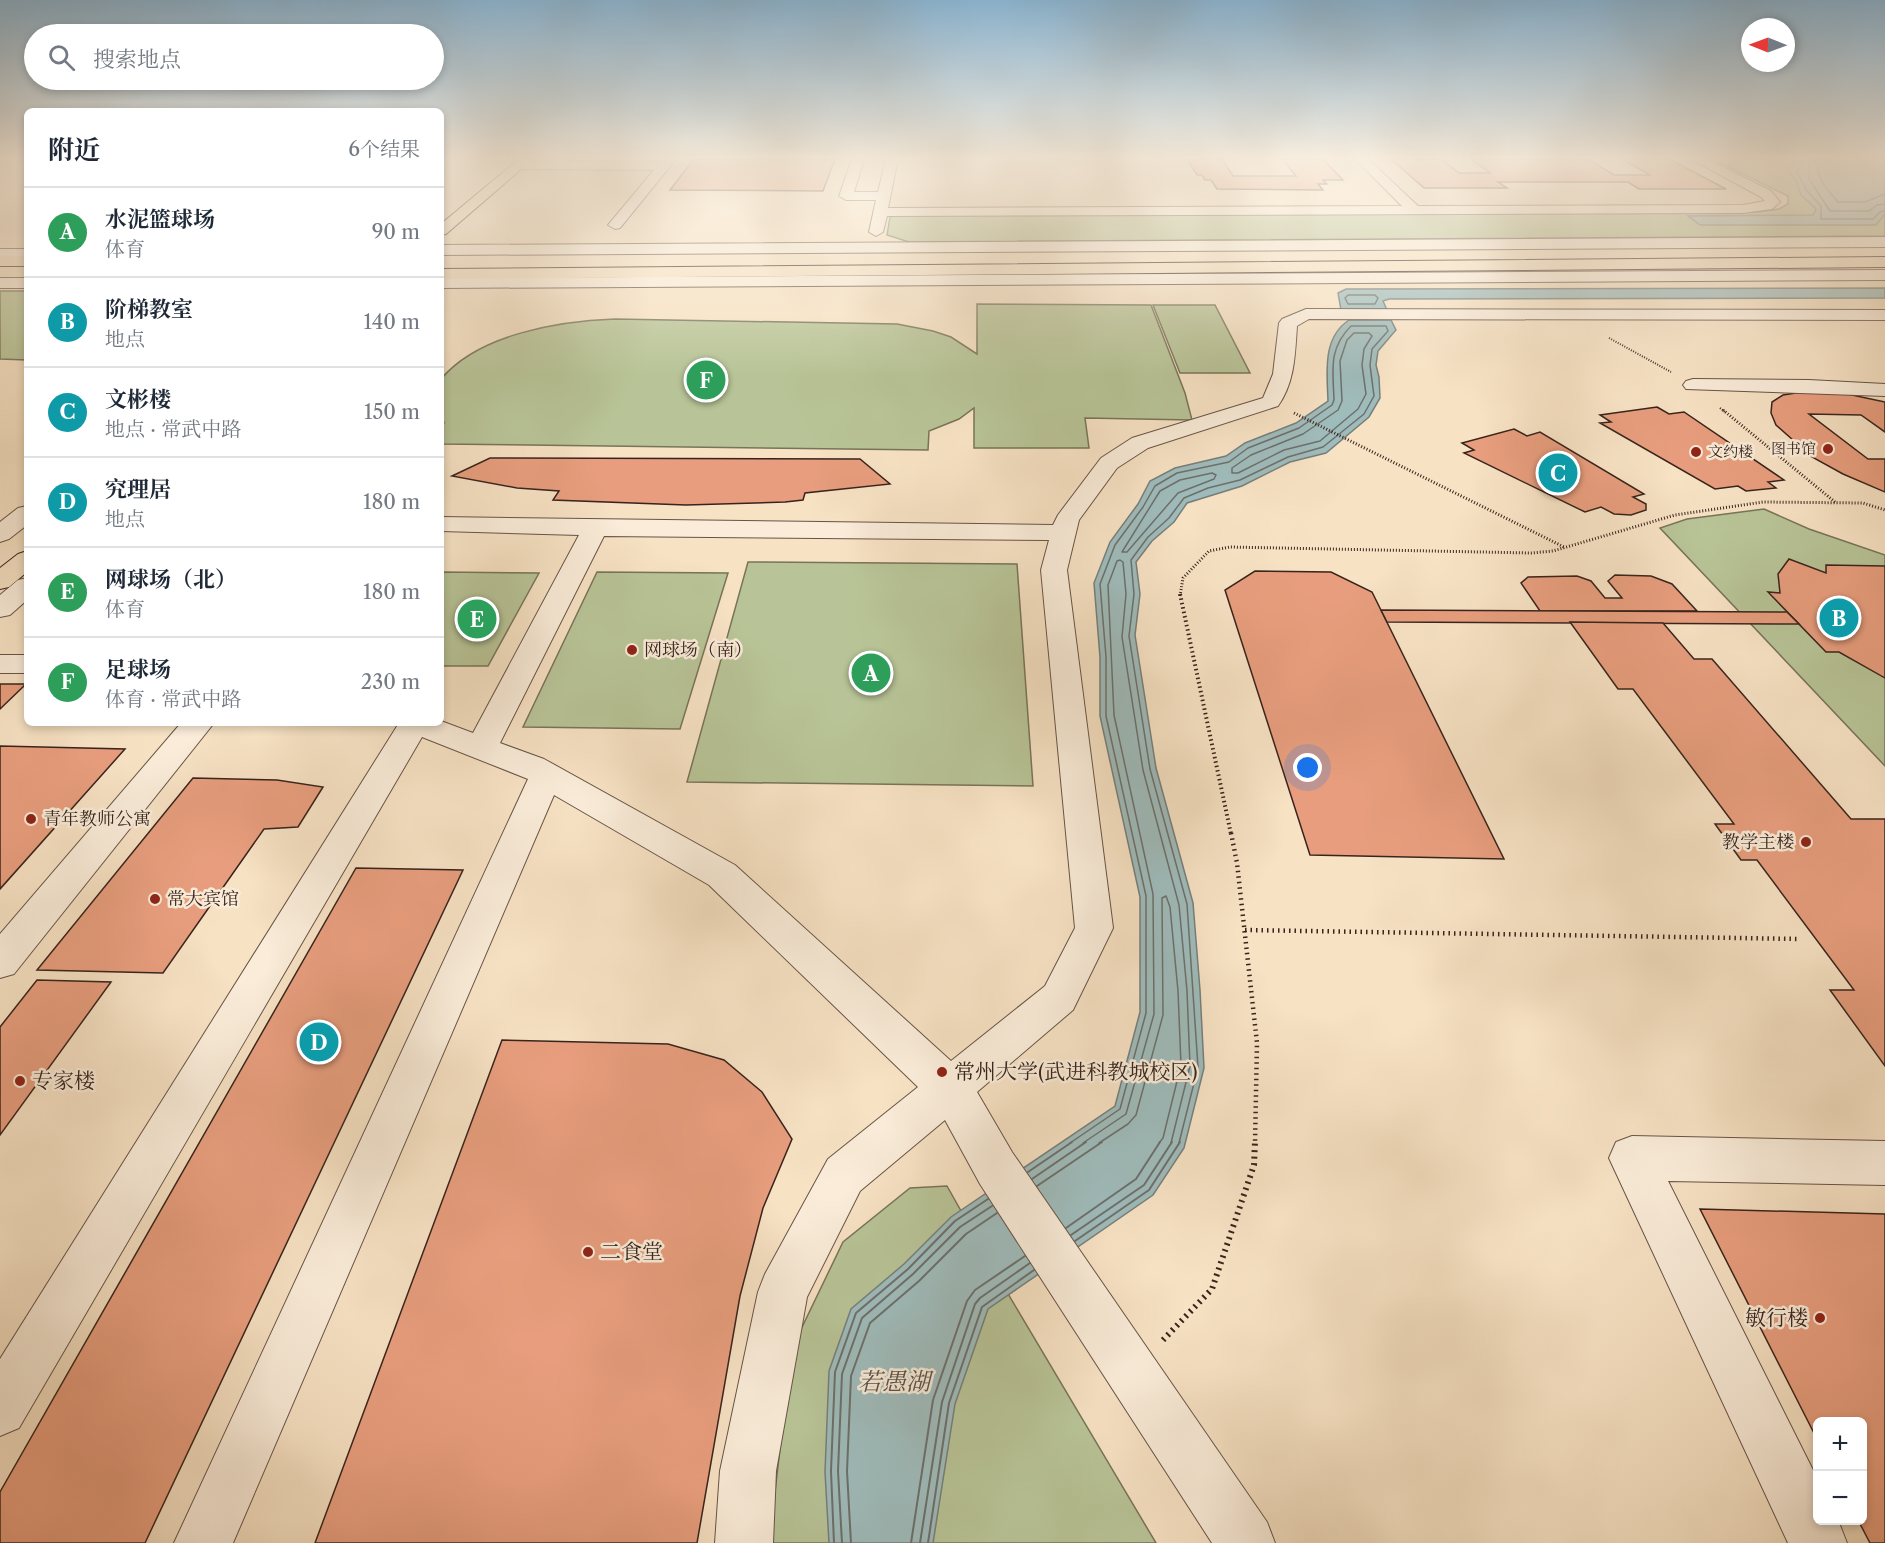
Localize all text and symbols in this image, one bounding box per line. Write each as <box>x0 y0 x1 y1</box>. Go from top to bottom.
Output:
north arrow <box>1741 18 1795 72</box>
search box <box>24 24 444 90</box>
icon: search <box>45 41 78 74</box>
text: 搜索地点 <box>93 46 181 73</box>
text: 附近 <box>48 134 100 166</box>
text: 6个结果 <box>348 137 420 161</box>
text: 水泥篮球场 <box>105 206 215 233</box>
text: A <box>60 220 75 244</box>
text: 90 m <box>372 220 420 244</box>
text: 体育 <box>105 237 145 261</box>
text: 阶梯教室 <box>105 296 193 323</box>
text: B <box>60 310 75 334</box>
text: 140 m <box>363 310 420 334</box>
text: 地点 <box>105 327 145 351</box>
pin: F <box>686 358 726 403</box>
text: 文彬楼 <box>105 386 171 413</box>
text: C <box>59 400 76 424</box>
text: 150 m <box>364 400 420 424</box>
text: 地点 · 常武中路 <box>105 417 241 441</box>
place label: 图书馆 <box>1771 439 1816 458</box>
place label: 文约楼 <box>1708 442 1753 461</box>
marker: 图书馆 <box>1821 442 1835 456</box>
marker: 文约楼 <box>1689 445 1703 459</box>
pin: C <box>1538 450 1578 496</box>
text: 究理居 <box>105 476 171 503</box>
text: D <box>59 490 76 514</box>
text: 180 m <box>363 490 420 514</box>
text: 地点 <box>105 507 145 531</box>
text: 网球场（北） <box>105 566 237 593</box>
text: E <box>60 580 75 604</box>
text: 180 m <box>363 580 420 604</box>
pin: E <box>458 596 496 642</box>
pin: B <box>1820 596 1858 640</box>
text: 体育 <box>105 597 145 621</box>
place label: 网球场（南） <box>644 639 752 661</box>
marker: 网球场（南） <box>625 643 639 657</box>
pin: A <box>852 650 890 696</box>
text: 足球场 <box>105 656 171 683</box>
text: F <box>61 670 74 694</box>
text: 230 m <box>361 670 420 694</box>
text: 体育 · 常武中路 <box>105 687 241 711</box>
your location <box>1293 753 1322 782</box>
place label: 青年教师公寓 <box>43 808 151 830</box>
marker: 青年教师公寓 <box>24 812 38 826</box>
place label: 教学主楼 <box>1722 831 1794 853</box>
marker: 教学主楼 <box>1799 835 1813 849</box>
place label: 常大宾馆 <box>167 888 239 910</box>
marker: 常大宾馆 <box>148 892 162 906</box>
pin: D <box>300 1020 338 1064</box>
place label: 常州大学(武进科教城校区) <box>954 1059 1198 1084</box>
marker: 常州大学(武进科教城校区) <box>935 1065 949 1079</box>
place label: 专家楼 <box>32 1068 95 1093</box>
marker: 专家楼 <box>13 1074 27 1088</box>
place label: 二食堂 <box>600 1239 663 1264</box>
marker: 二食堂 <box>581 1245 595 1259</box>
place label: 敏行楼 <box>1745 1305 1808 1330</box>
marker: 敏行楼 <box>1813 1311 1827 1325</box>
water label: 若愚湖 <box>858 1367 934 1396</box>
map controls <box>1813 1417 1867 1525</box>
button: + <box>1813 1417 1867 1471</box>
button: − <box>1813 1471 1867 1525</box>

